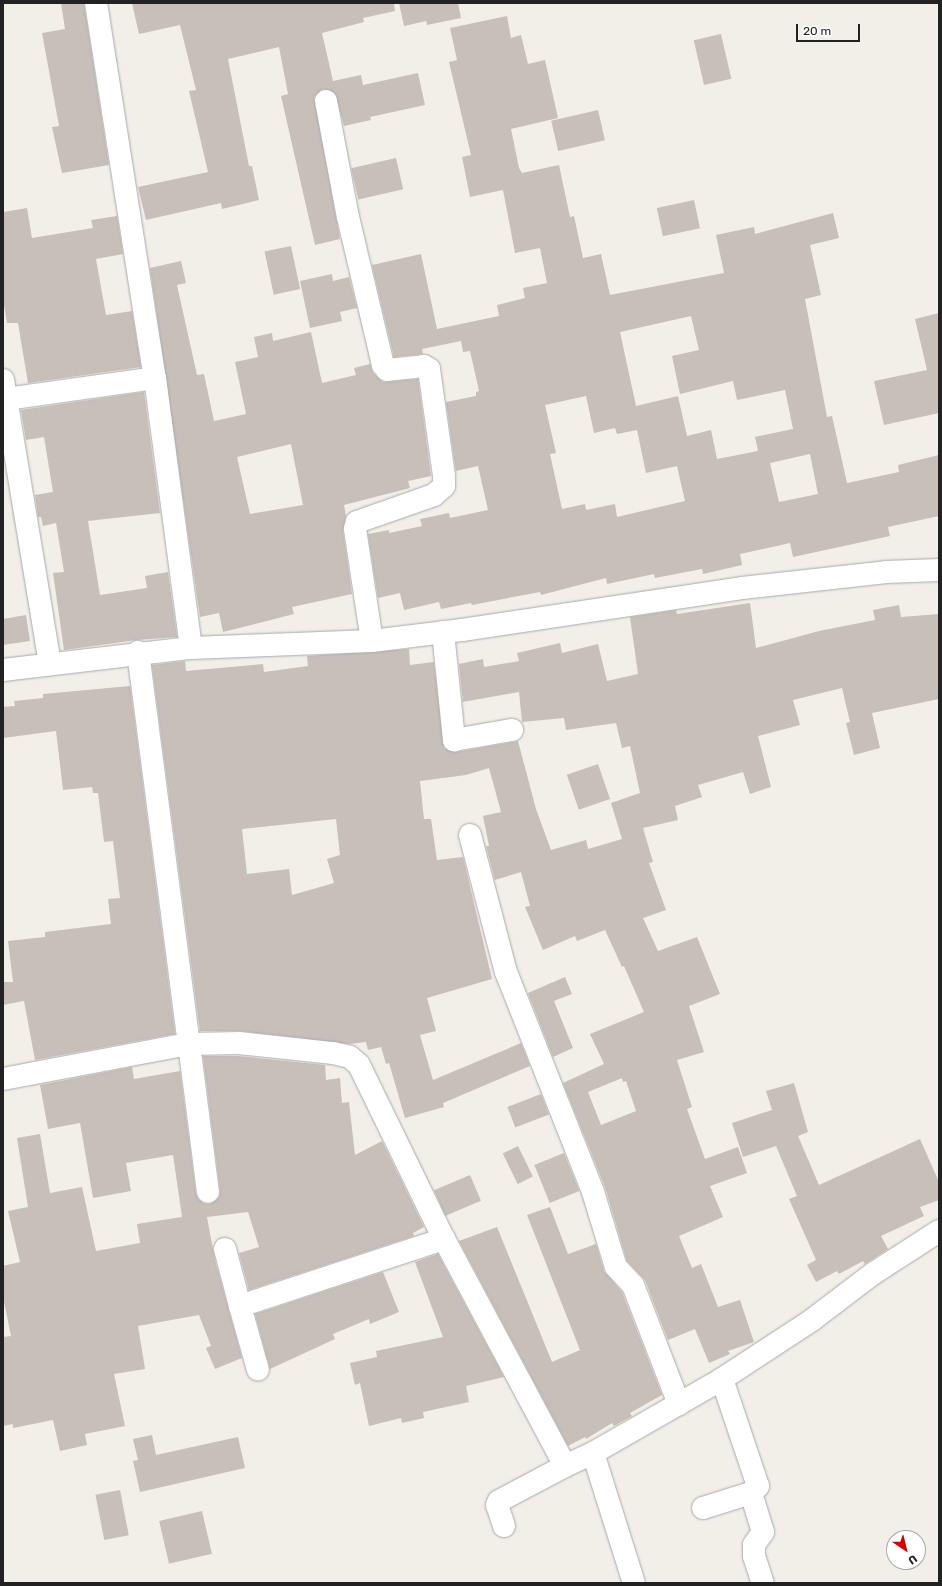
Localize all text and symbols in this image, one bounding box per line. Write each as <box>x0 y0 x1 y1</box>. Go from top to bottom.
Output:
scale bar <box>798 16 862 42</box>
text: 20 m <box>803 24 831 38</box>
north arrow <box>886 1530 926 1570</box>
text: U <box>906 1552 920 1567</box>

